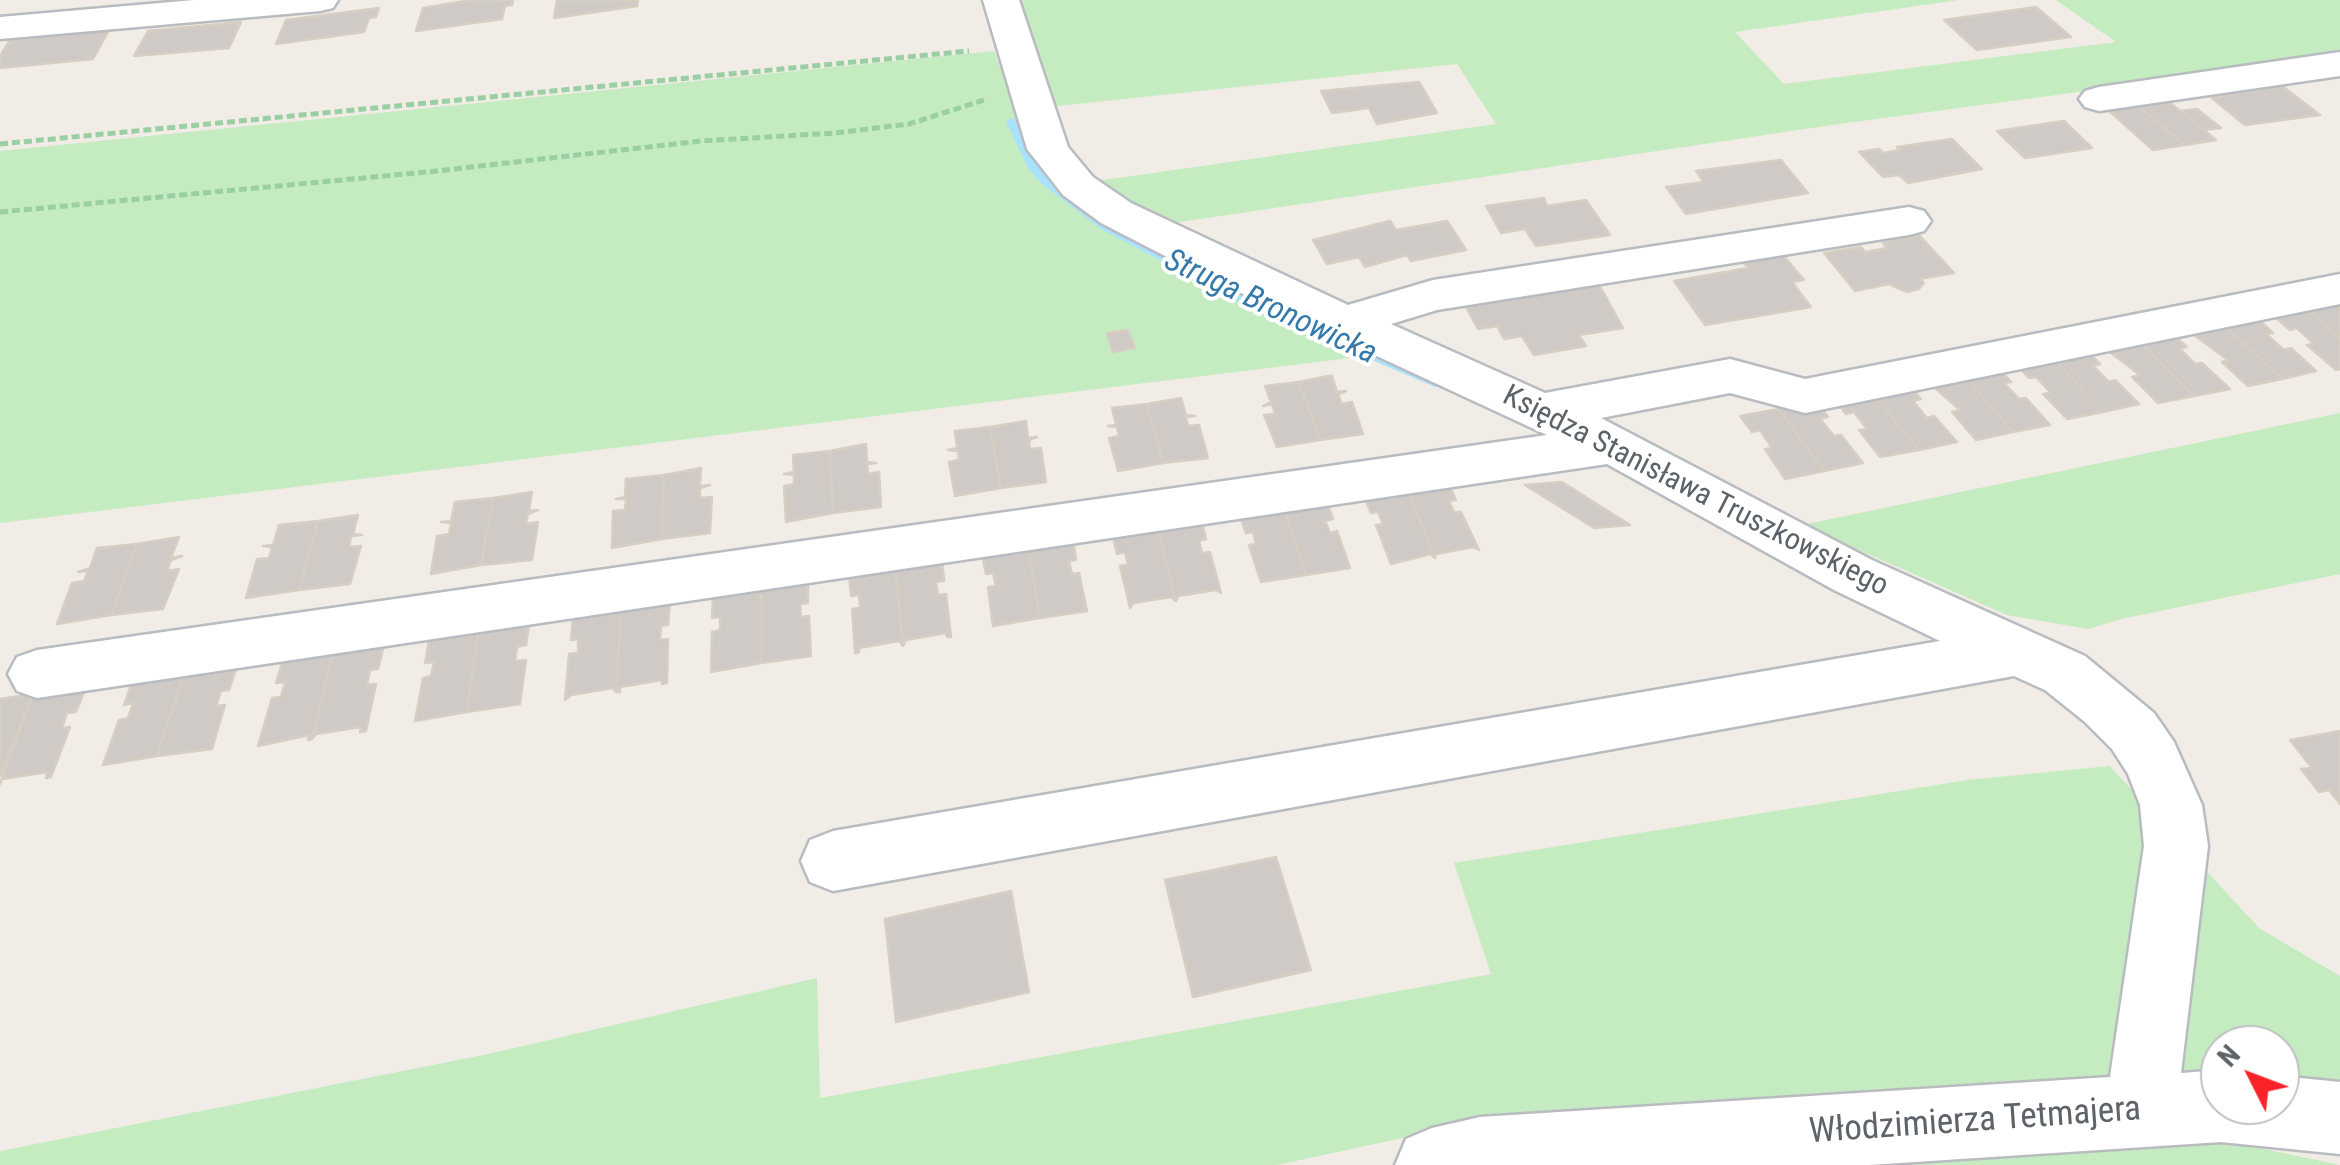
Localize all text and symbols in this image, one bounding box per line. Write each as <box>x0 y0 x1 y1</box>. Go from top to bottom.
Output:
water label: Struga Bronowicka <box>1158 242 1382 374</box>
street label: Księdza Stanisława Truszkowskiego <box>1496 379 1894 605</box>
north arrow <box>2200 1025 2300 1125</box>
text: N <box>2211 1039 2247 1073</box>
street label: Włodzimierza Tetmajera <box>1808 1089 2142 1155</box>

